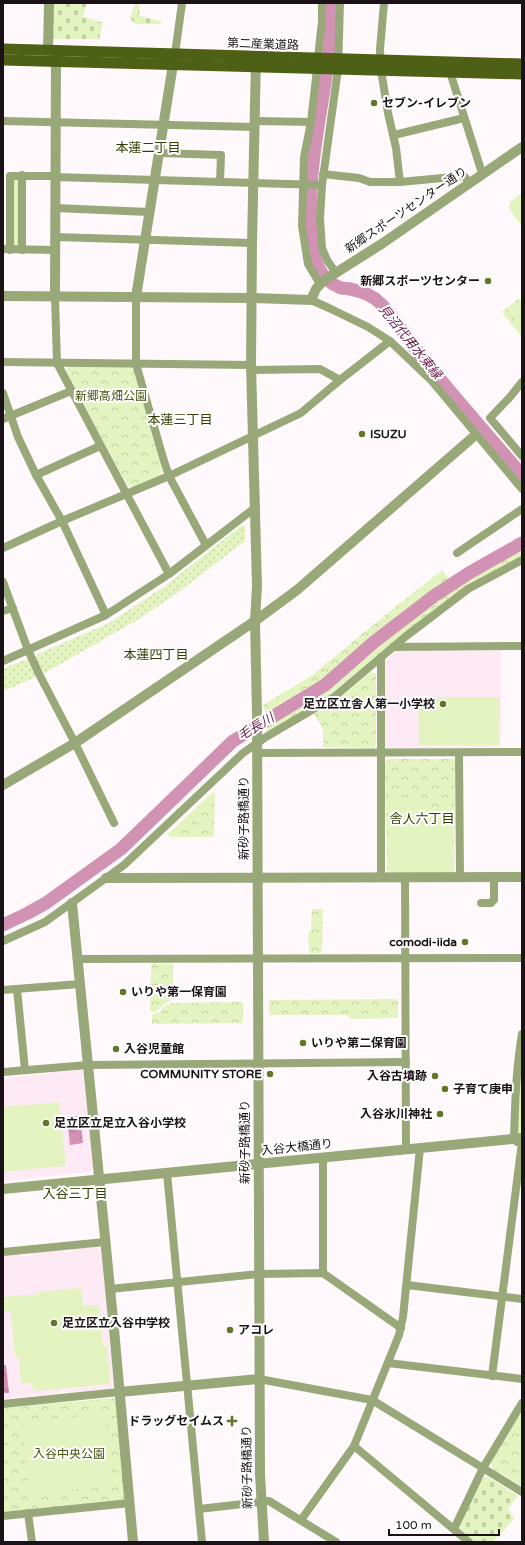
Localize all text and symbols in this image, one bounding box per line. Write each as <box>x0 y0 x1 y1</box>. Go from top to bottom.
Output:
street label: 第二産業道路 <box>227 36 299 52</box>
place label: セブン-イレブン <box>382 96 471 110</box>
marker: セブン-イレブン <box>369 98 379 108</box>
district label: 本蓮二丁目 <box>115 140 181 156</box>
street label: 新郷スポーツセンター通り <box>342 164 470 256</box>
place label: 新郷スポーツセンター <box>360 274 480 288</box>
marker: 新郷スポーツセンター <box>483 276 493 286</box>
water label: 見沼代用水東縁 <box>375 302 446 384</box>
park label: 新郷高畑公園 <box>75 389 147 403</box>
district label: 本蓮三丁目 <box>147 412 213 428</box>
place label: ISUZU <box>370 427 407 441</box>
marker: ISUZU <box>357 429 367 439</box>
district label: 本蓮四丁目 <box>123 647 189 663</box>
place label: 足立区立舎人第一小学校 <box>303 697 435 711</box>
marker: 足立区立舎人第一小学校 <box>438 699 448 709</box>
water label: 毛長川 <box>235 709 279 744</box>
street label: 新砂子路橋通り <box>237 776 251 860</box>
district label: 舎人六丁目 <box>389 811 455 827</box>
place label: comodi-iida <box>389 935 457 949</box>
marker: comodi-iida <box>460 937 470 947</box>
place label: いりや第一保育園 <box>131 985 227 999</box>
marker: いりや第一保育園 <box>118 987 128 997</box>
place label: いりや第二保育園 <box>311 1036 407 1050</box>
marker: いりや第二保育園 <box>298 1038 308 1048</box>
place label: 入谷児童館 <box>124 1042 184 1056</box>
marker: 入谷児童館 <box>111 1044 121 1054</box>
place label: COMMUNITY STORE <box>140 1067 262 1081</box>
marker: COMMUNITY STORE <box>265 1069 275 1079</box>
place label: 入谷古墳跡 <box>367 1069 427 1083</box>
marker: 入谷古墳跡 <box>430 1071 440 1081</box>
place label: 子育て庚申 <box>453 1082 513 1096</box>
marker: 子育て庚申 <box>440 1084 450 1094</box>
street label: 新砂子路橋通り <box>238 1100 252 1184</box>
place label: 入谷氷川神社 <box>360 1107 432 1121</box>
marker: 入谷氷川神社 <box>435 1109 445 1119</box>
place label: 足立区立足立入谷小学校 <box>54 1116 186 1130</box>
marker: 足立区立足立入谷小学校 <box>41 1118 51 1128</box>
street label: 入谷大橋通り <box>260 1136 334 1158</box>
district label: 入谷三丁目 <box>42 1186 108 1202</box>
place label: 足立区立入谷中学校 <box>62 1316 170 1330</box>
marker: 足立区立入谷中学校 <box>49 1318 59 1328</box>
place label: アコレ <box>238 1323 274 1337</box>
marker: アコレ <box>225 1325 235 1335</box>
place label: ドラッグセイムス <box>128 1414 224 1428</box>
marker: ドラッグセイムス <box>227 1416 237 1426</box>
street label: 新砂子路橋通り <box>239 1425 255 1509</box>
park label: 入谷中央公園 <box>33 1447 105 1461</box>
scale bar <box>389 1511 499 1537</box>
text: 100 m <box>395 1518 432 1532</box>

